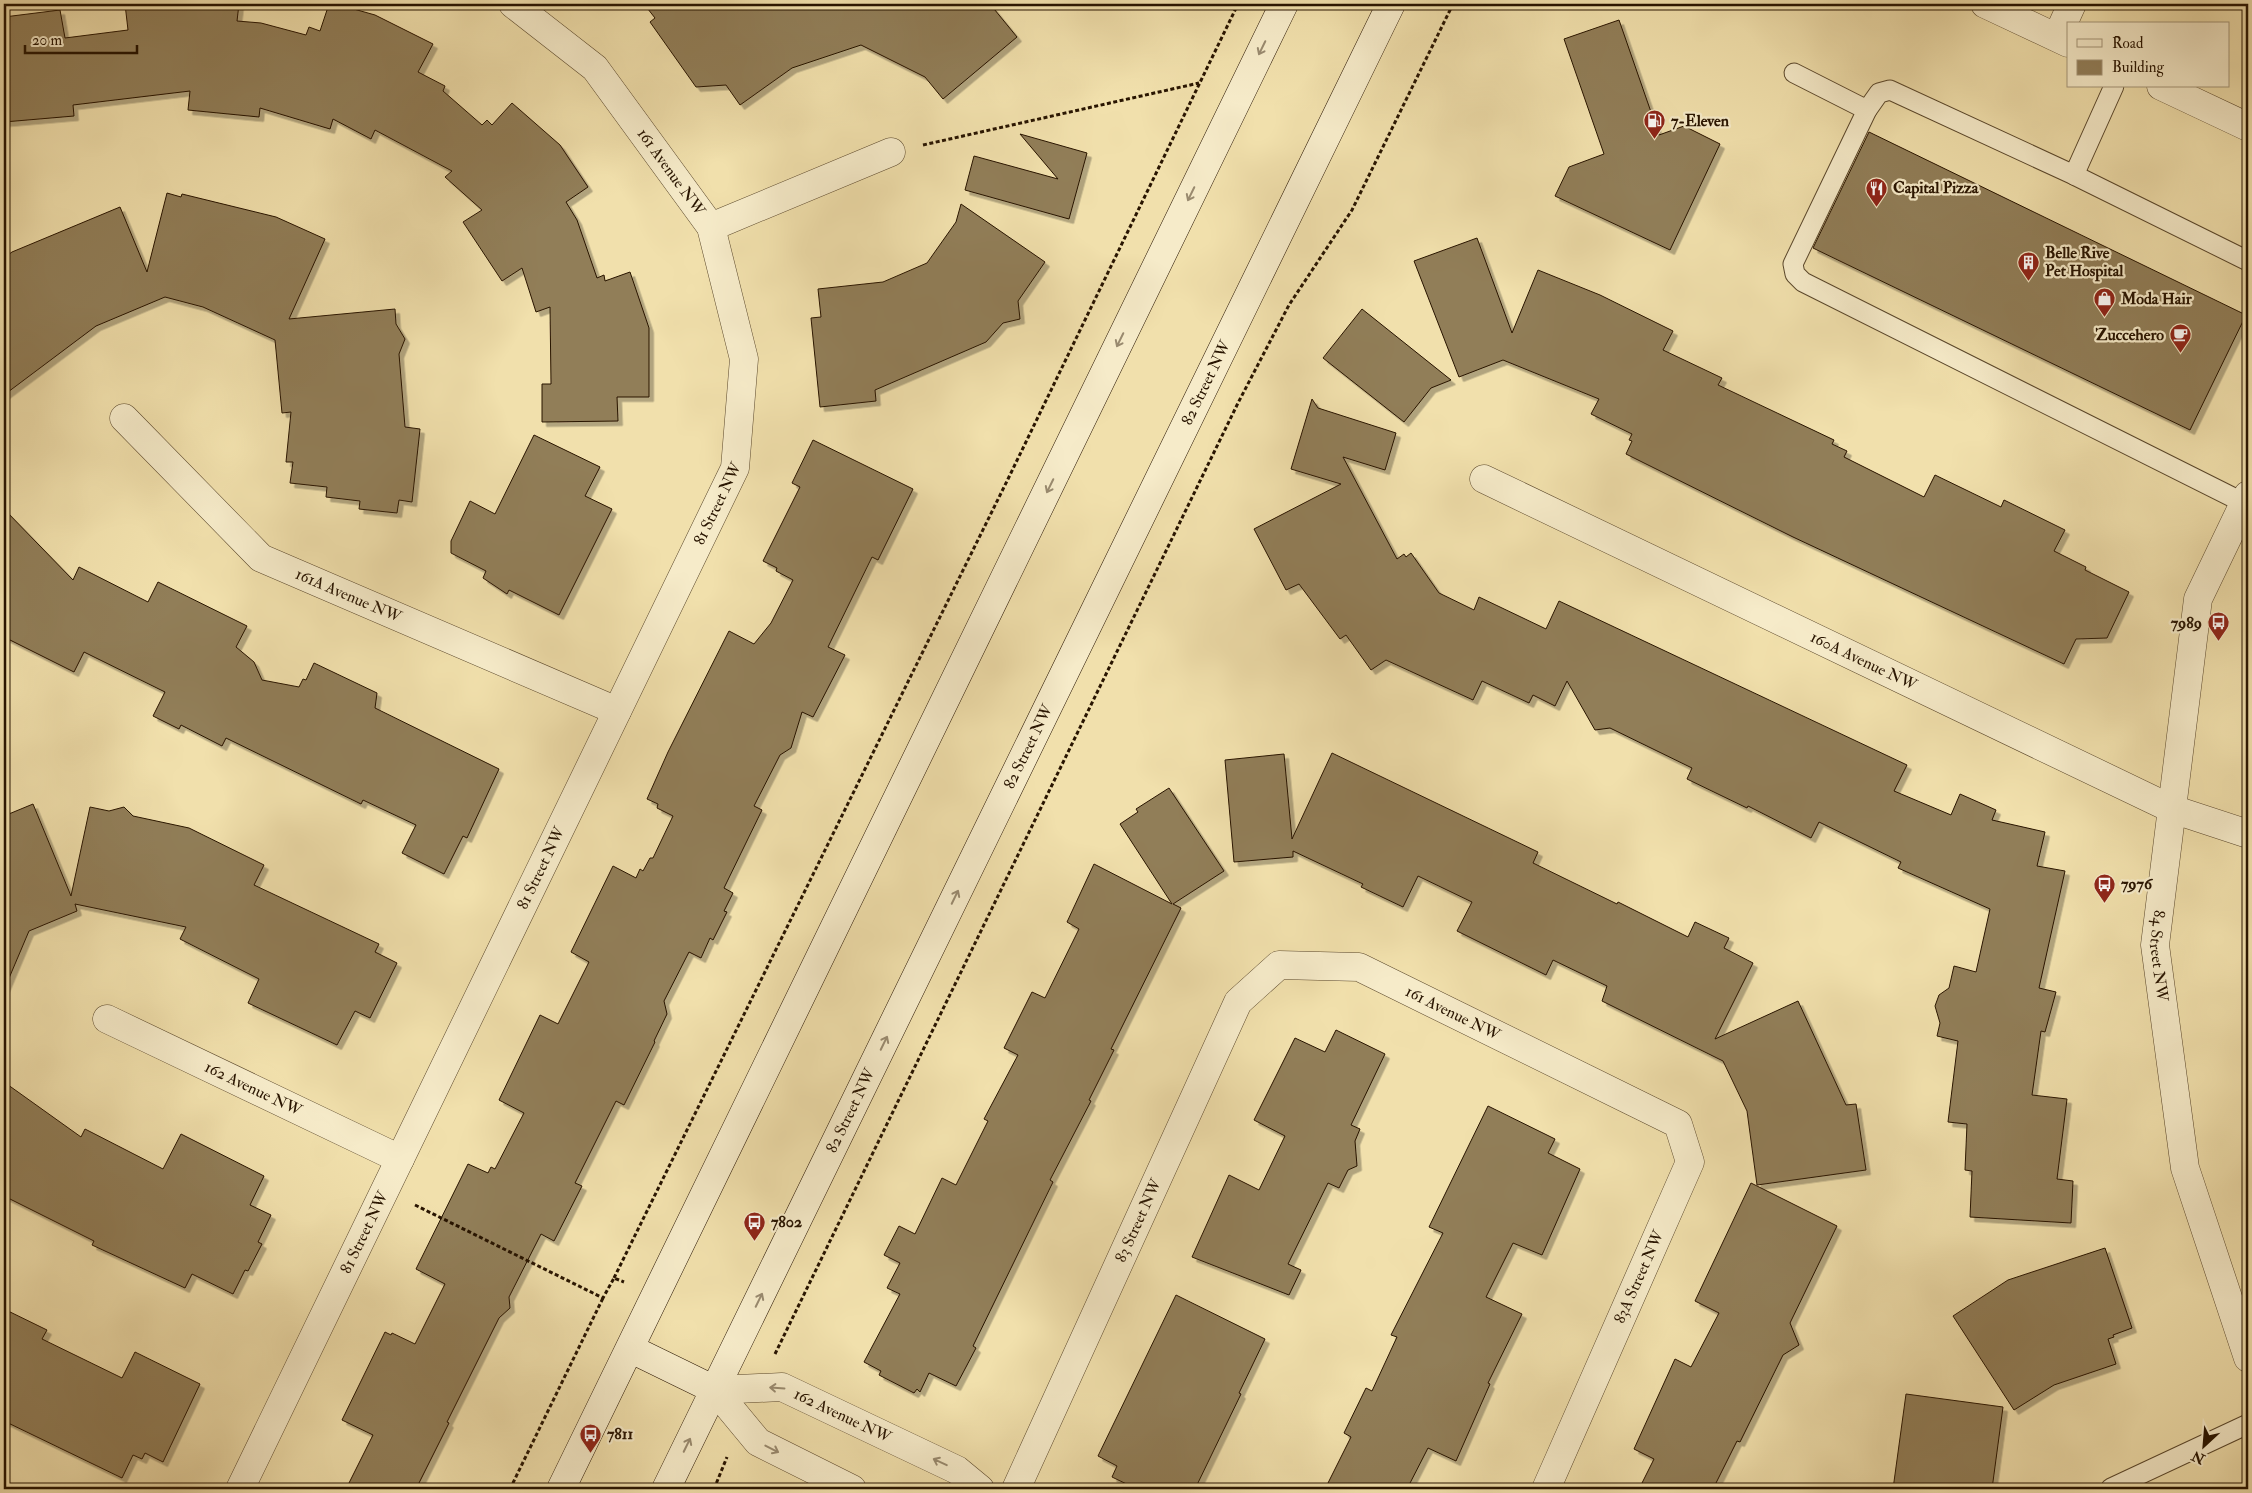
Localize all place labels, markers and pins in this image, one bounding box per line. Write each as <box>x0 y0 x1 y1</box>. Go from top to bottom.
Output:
fuel station icon: 7-Eleven <box>1643 109 1667 140</box>
place label: 7-Eleven <box>1671 111 1730 131</box>
restaurant icon: Capital Pizza <box>1865 176 1889 207</box>
place label: Capital Pizza <box>1893 178 1979 199</box>
place label: Belle Rive Pet Hospital <box>2045 243 2124 282</box>
building icon: Belle Rive Pet Hospital <box>2017 250 2041 281</box>
shop icon: Moda Hair <box>2093 287 2117 318</box>
place label: Moda Hair <box>2120 289 2193 309</box>
cafe icon: Zuccehero <box>2168 323 2192 354</box>
place label: Zuccehero <box>2095 325 2164 345</box>
bus stop icon: 7989 <box>2206 611 2230 642</box>
place label: 7989 <box>2171 613 2202 633</box>
bus stop icon: 7976 <box>2093 872 2117 903</box>
place label: 7976 <box>2121 874 2154 894</box>
bus stop icon: 7802 <box>743 1210 767 1241</box>
place label: 7802 <box>771 1212 802 1232</box>
bus stop icon: 7811 <box>579 1422 603 1453</box>
place label: 7811 <box>607 1424 634 1444</box>

